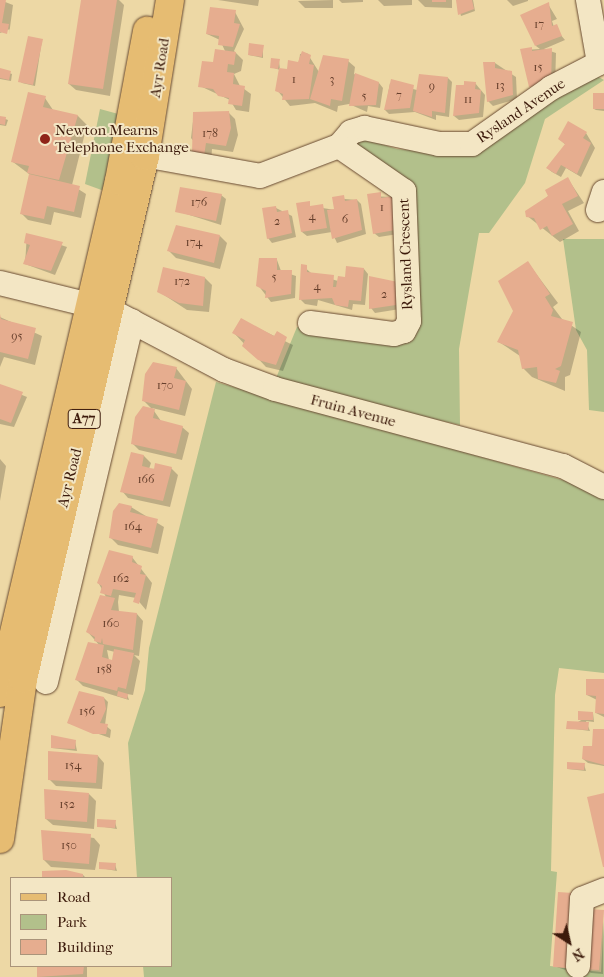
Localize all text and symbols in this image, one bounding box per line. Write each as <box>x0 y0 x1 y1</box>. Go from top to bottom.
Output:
house number: 17 <box>534 18 544 32</box>
street label: Ayr Road <box>146 37 174 99</box>
house number: 15 <box>533 61 543 75</box>
house number: 1 <box>292 73 296 87</box>
house number: 3 <box>330 73 334 87</box>
street label: Rysland Avenue <box>473 75 569 147</box>
house number: 13 <box>495 79 505 93</box>
house number: 9 <box>429 80 435 94</box>
house number: 7 <box>396 89 402 103</box>
house number: 5 <box>361 90 367 104</box>
house number: 11 <box>464 93 472 107</box>
place label: Newton Mearns Telephone Exchange <box>55 121 189 156</box>
house number: 178 <box>202 127 218 141</box>
marker: Newton Mearns Telephone Exchange <box>39 133 51 145</box>
house number: 176 <box>191 196 207 210</box>
street label: Rysland Crescent <box>395 198 417 310</box>
house number: 1 <box>380 201 384 215</box>
house number: 4 <box>308 210 316 224</box>
house number: 6 <box>342 213 348 227</box>
house number: 2 <box>274 215 280 229</box>
house number: 174 <box>186 236 202 250</box>
house number: 5 <box>271 271 277 285</box>
house number: 172 <box>174 275 190 289</box>
house number: 4 <box>313 280 321 294</box>
house number: 2 <box>381 288 387 302</box>
house number: 95 <box>11 330 23 344</box>
house number: 170 <box>157 379 173 393</box>
street label: Fruin Avenue <box>308 391 398 431</box>
road number: A77 <box>66 408 102 430</box>
street label: Ayr Road <box>54 447 86 509</box>
house number: 166 <box>137 473 155 487</box>
house number: 164 <box>124 520 142 534</box>
house number: 162 <box>113 572 129 586</box>
house number: 160 <box>102 617 120 631</box>
house number: 158 <box>96 663 112 677</box>
house number: 156 <box>79 705 95 719</box>
house number: 154 <box>65 759 81 773</box>
house number: 152 <box>59 798 75 812</box>
house number: 150 <box>61 839 77 853</box>
legend <box>10 877 172 967</box>
text: Road <box>57 888 90 906</box>
text: Park <box>57 913 87 931</box>
north arrow <box>544 917 594 967</box>
text: Building <box>57 938 113 956</box>
text: N <box>569 945 587 965</box>

